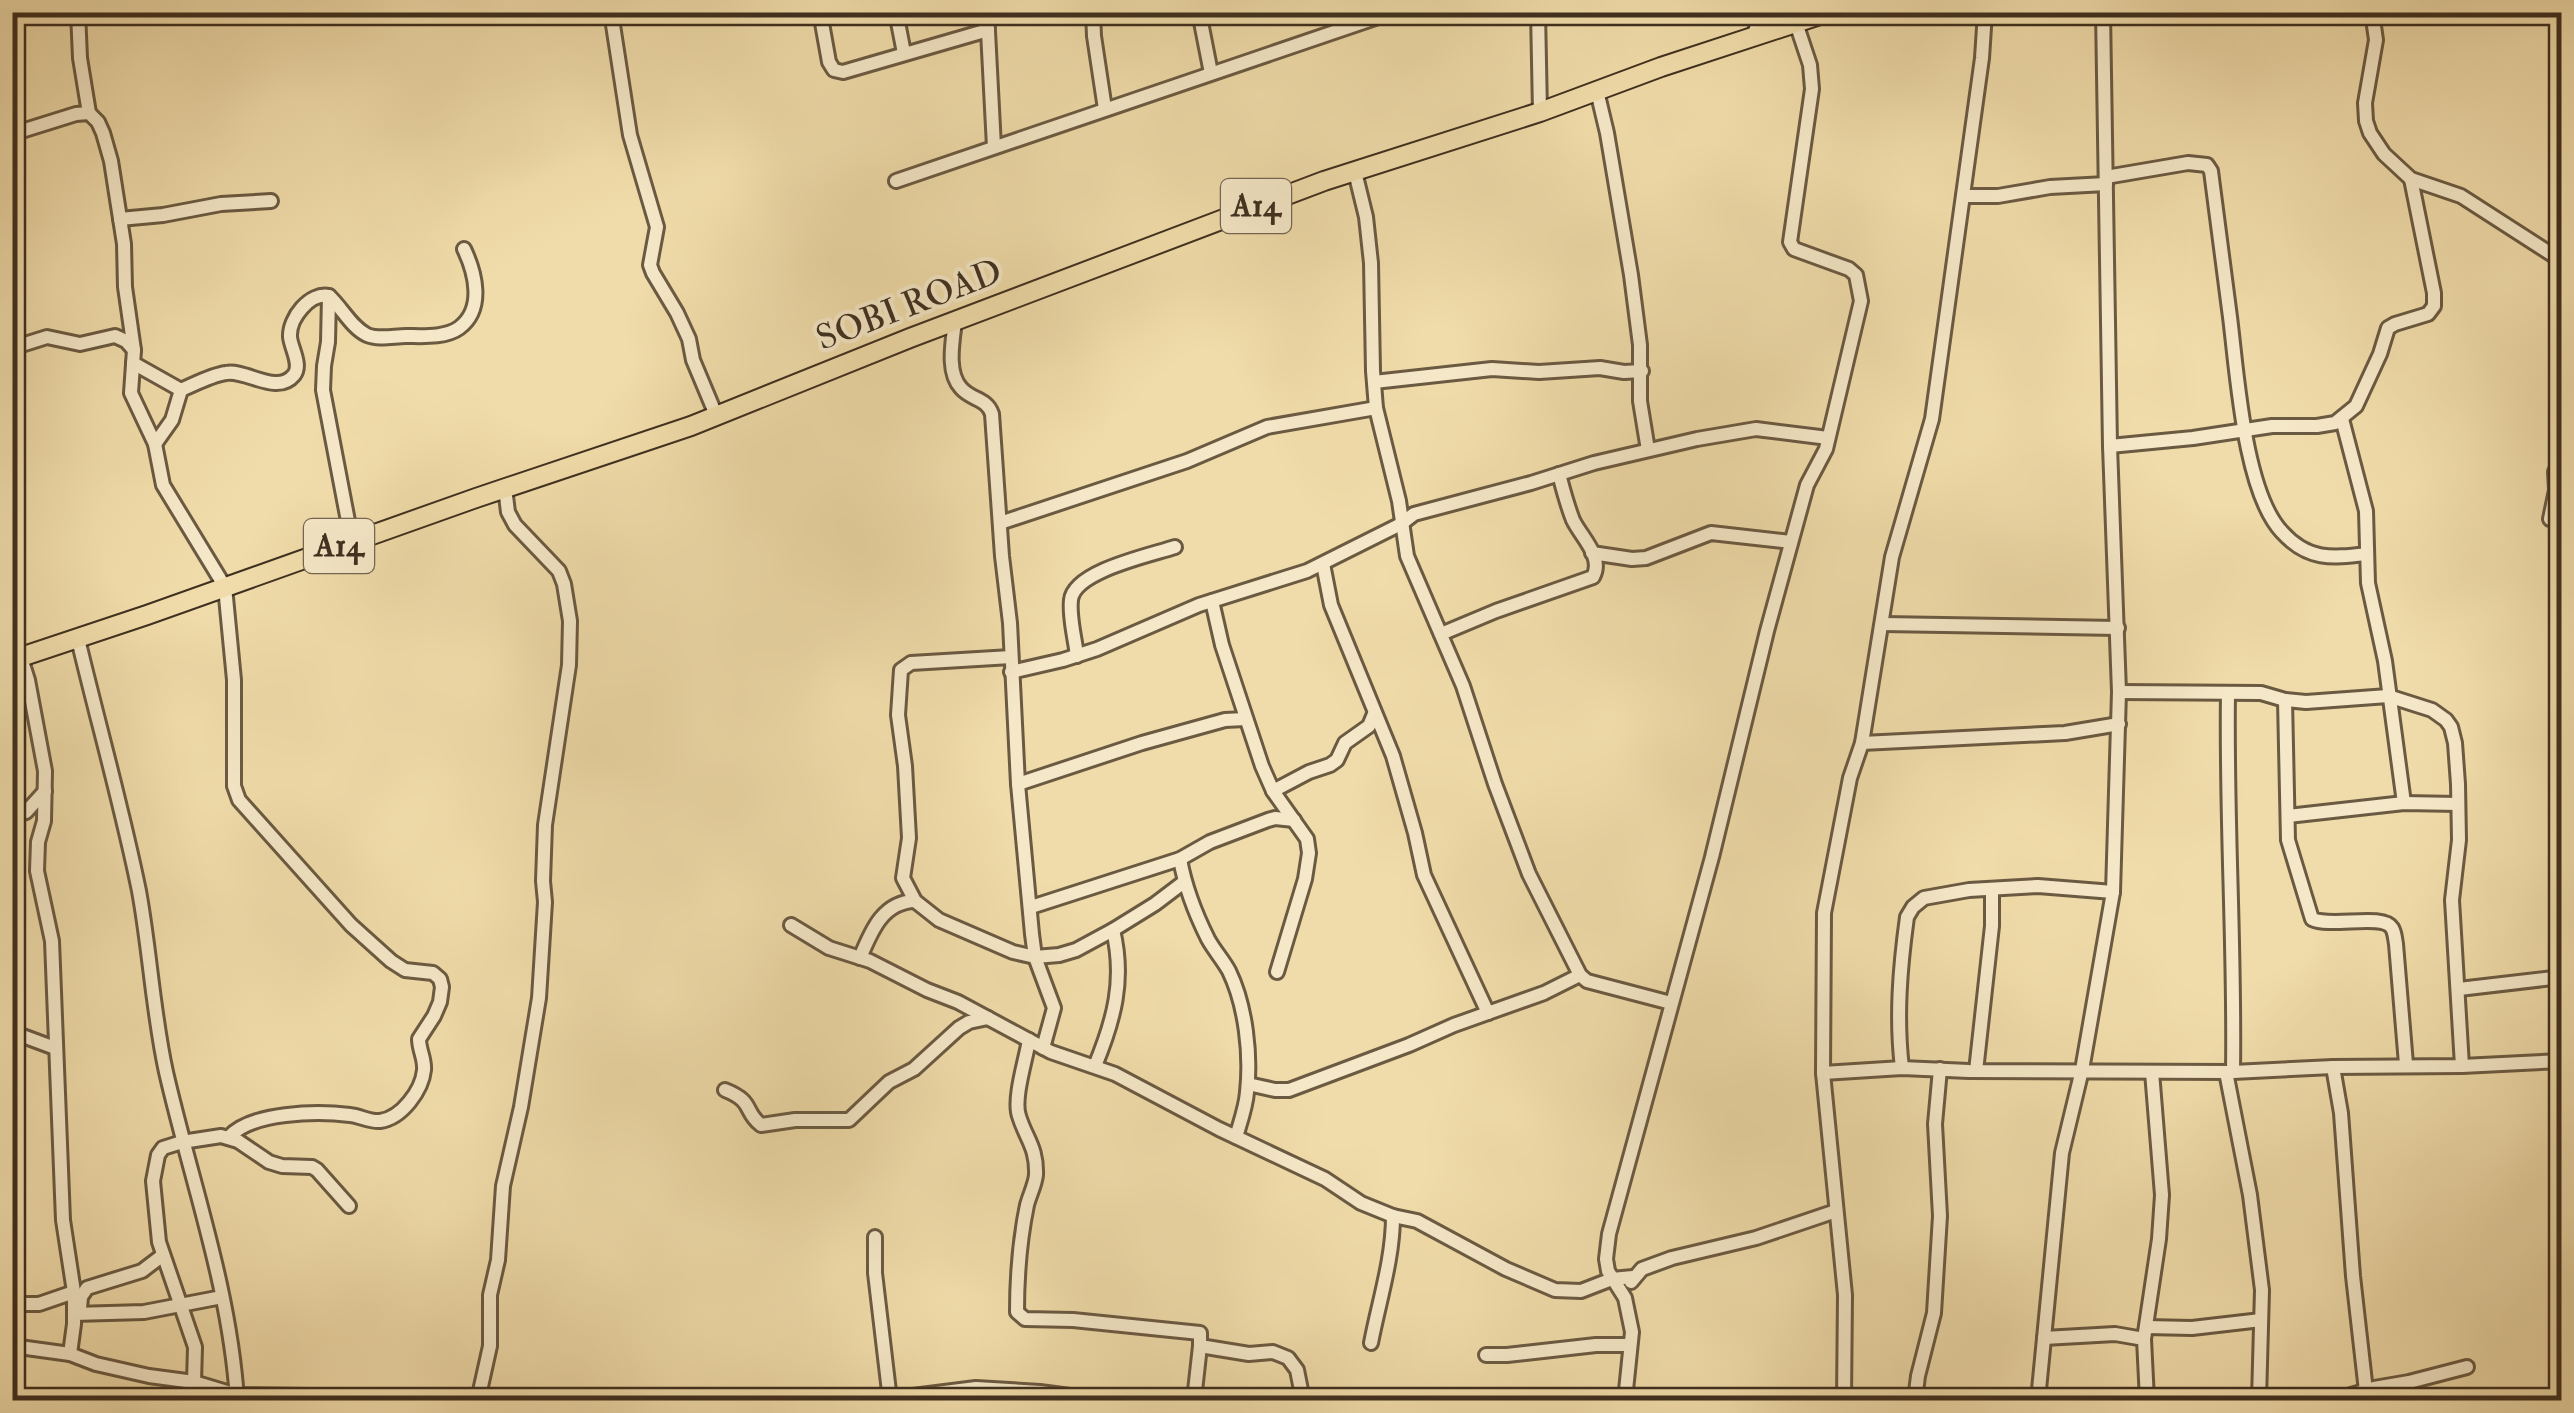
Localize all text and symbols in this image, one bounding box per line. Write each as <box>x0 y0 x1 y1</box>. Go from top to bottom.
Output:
road number: A14 <box>1221 179 1291 233</box>
street label: SOBI ROAD <box>810 249 1008 361</box>
road number: A14 <box>304 519 374 573</box>

